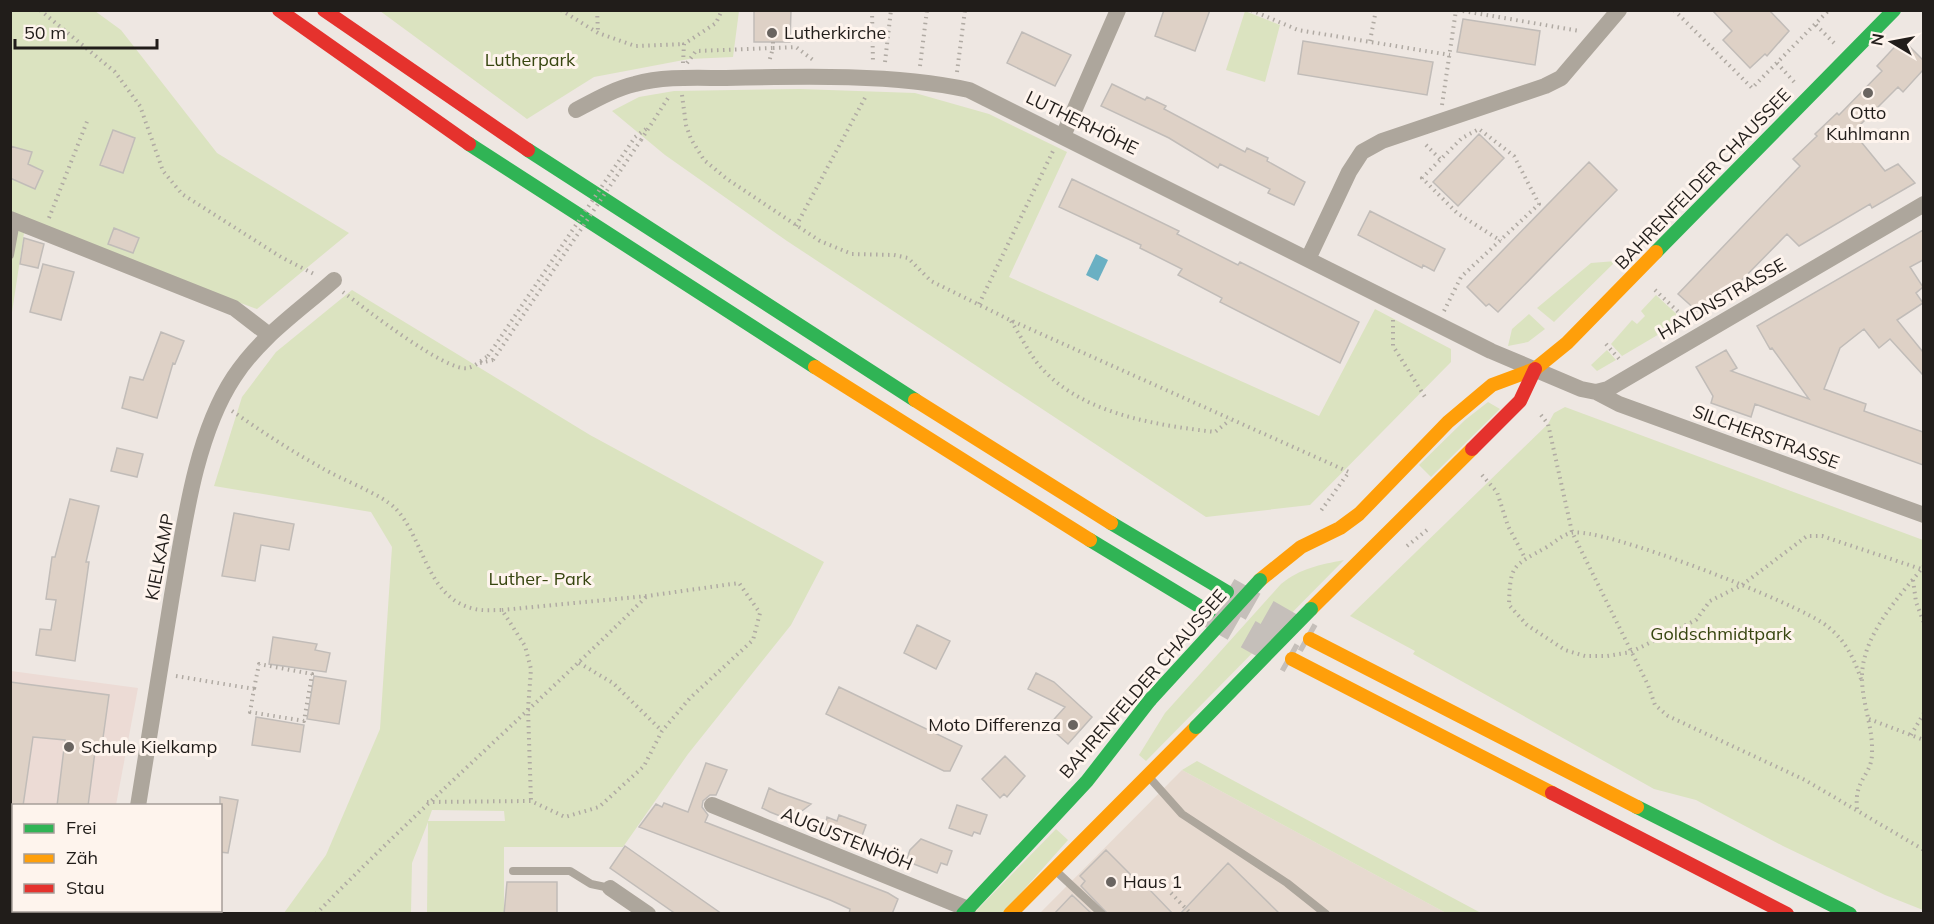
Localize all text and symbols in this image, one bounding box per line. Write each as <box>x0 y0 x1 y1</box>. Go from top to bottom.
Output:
scale bar <box>15 12 158 50</box>
north arrow <box>1862 12 1922 72</box>
text: 50 m <box>24 21 66 44</box>
place label: Lutherkirche <box>784 21 886 44</box>
marker: Lutherkirche <box>765 26 779 40</box>
text: N <box>1866 32 1888 47</box>
park label: Lutherpark <box>485 48 576 71</box>
street label: BAHRENFELDER CHAUSSEE <box>1610 83 1795 274</box>
street label: LUTHERHÖHE <box>1022 85 1142 160</box>
marker: Otto Kuhlmann <box>1861 86 1875 100</box>
place label: Otto Kuhlmann <box>1826 101 1910 145</box>
street label: HAYDNSTRASSE <box>1654 253 1790 345</box>
street label: SILCHERSTRASSE <box>1690 399 1843 474</box>
street label: KIELKAMP <box>140 512 179 602</box>
park label: Luther- Park <box>488 567 592 590</box>
street label: BAHRENFELDER CHAUSSEE <box>1054 584 1231 783</box>
park label: Goldschmidtpark <box>1650 622 1792 645</box>
place label: Moto Differenza <box>928 713 1061 736</box>
marker: Moto Differenza <box>1066 718 1080 732</box>
place label: Schule Kielkamp <box>81 735 217 758</box>
marker: Schule Kielkamp <box>62 740 76 754</box>
street label: AUGUSTENHÖH <box>778 802 916 875</box>
legend <box>12 804 222 912</box>
text: Frei <box>66 816 96 839</box>
text: Zäh <box>66 846 98 869</box>
place label: Haus 1 <box>1123 870 1182 893</box>
marker: Haus 1 <box>1104 875 1118 889</box>
text: Stau <box>66 876 105 899</box>

